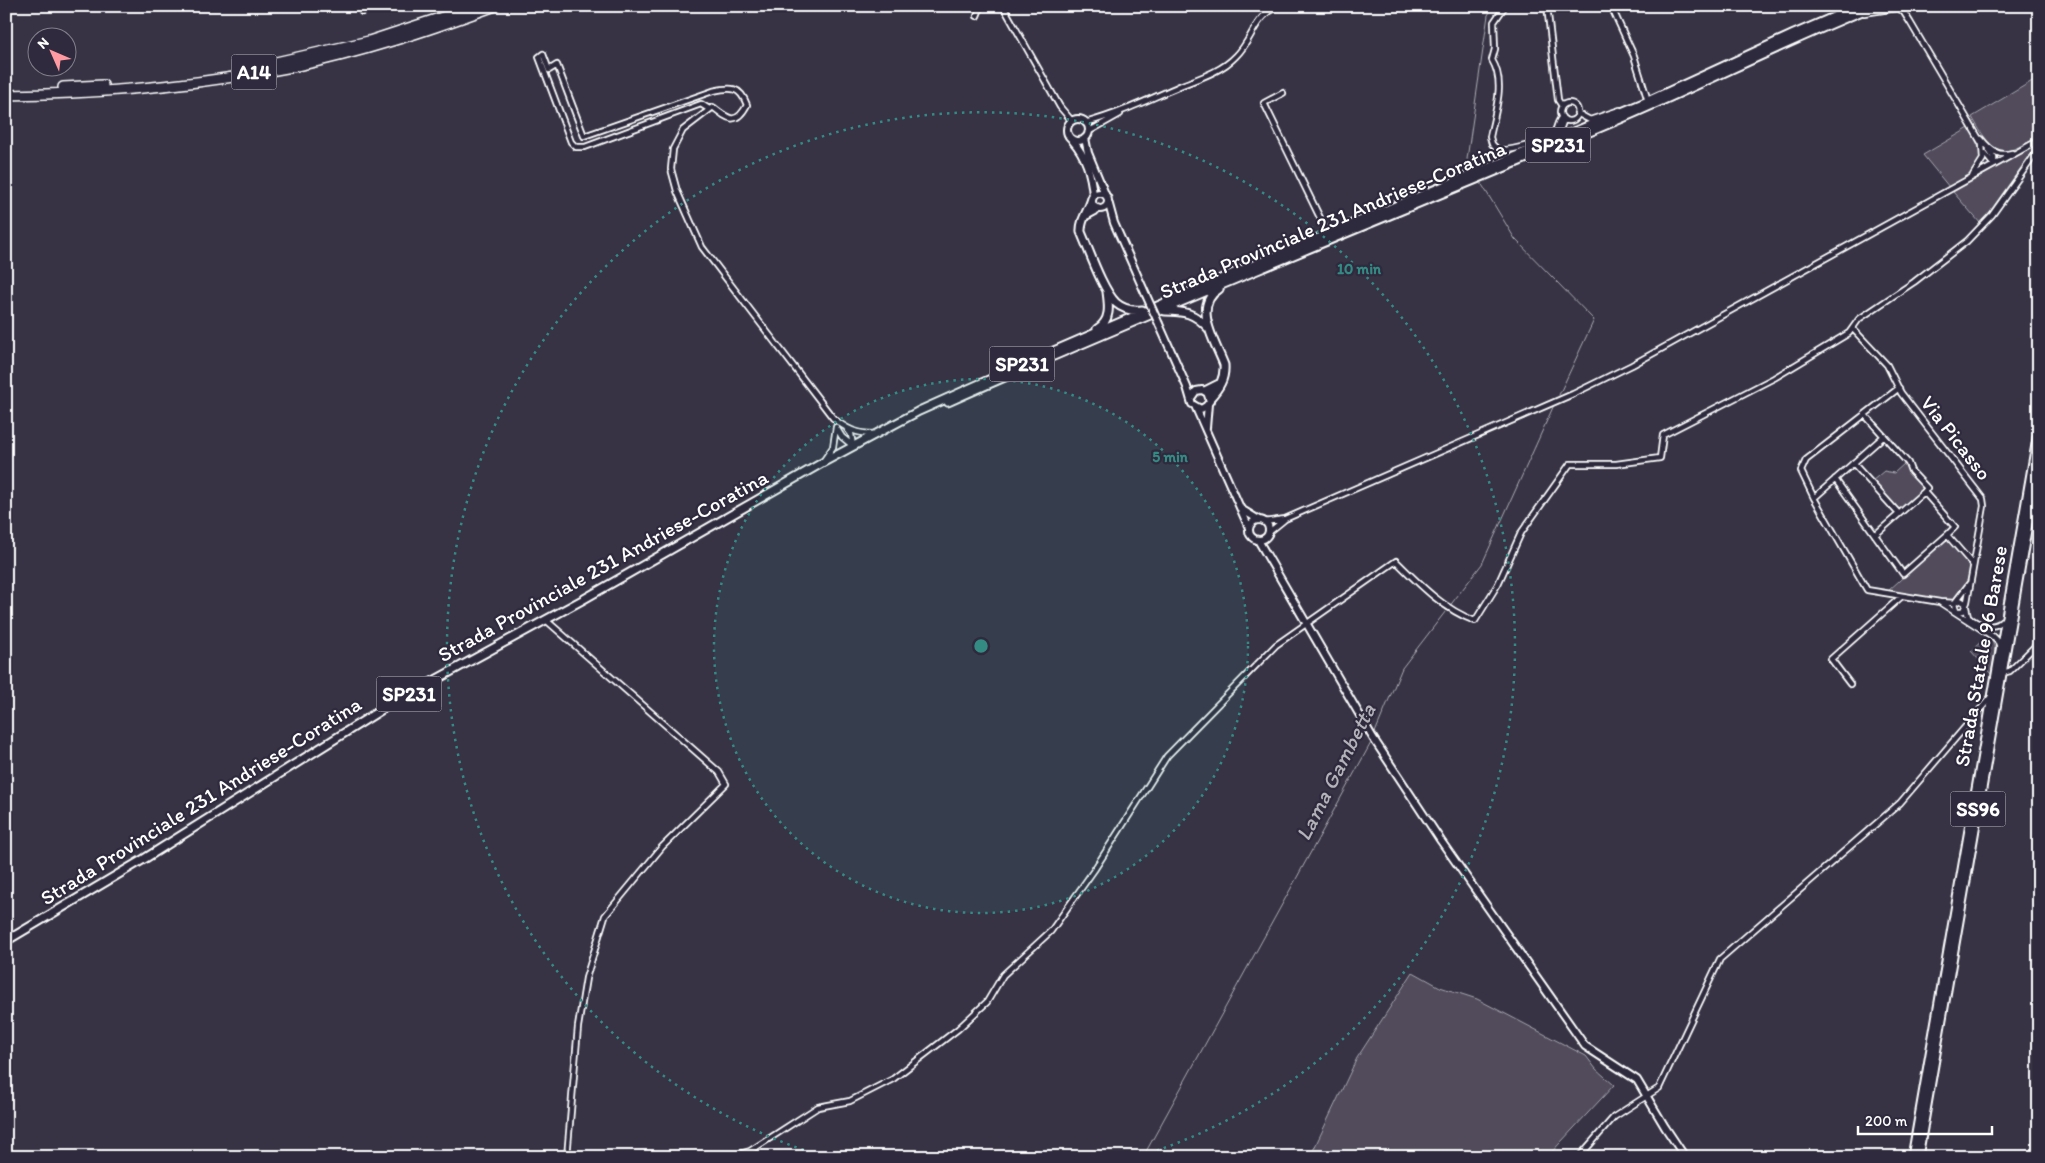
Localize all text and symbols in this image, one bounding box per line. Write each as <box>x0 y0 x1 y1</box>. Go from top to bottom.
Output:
north arrow <box>28 28 78 78</box>
text: N <box>34 34 53 53</box>
road number: A14 <box>232 54 276 90</box>
road number: SP231 <box>1526 128 1590 162</box>
street label: Strada Provinciale 231 Andriese-Coratina <box>1156 135 1510 304</box>
text: 10 min <box>1337 260 1382 278</box>
road number: SP231 <box>990 346 1054 382</box>
street label: Via Picasso <box>1916 390 1997 485</box>
text: 5 min <box>1152 448 1189 466</box>
street label: Strada Provinciale 231 Andriese-Coratina <box>433 464 772 667</box>
street label: Strada Statale 96 Barese <box>1949 543 2012 768</box>
centre of rings <box>972 637 990 655</box>
road number: SP231 <box>376 676 442 712</box>
street label: Strada Provinciale 231 Andriese-Coratina <box>36 691 366 910</box>
water label: Lama Gambetta <box>1289 698 1382 845</box>
road number: SS96 <box>1950 792 2006 826</box>
scale bar <box>1858 1103 1991 1135</box>
text: 200 m <box>1865 1112 1908 1130</box>

